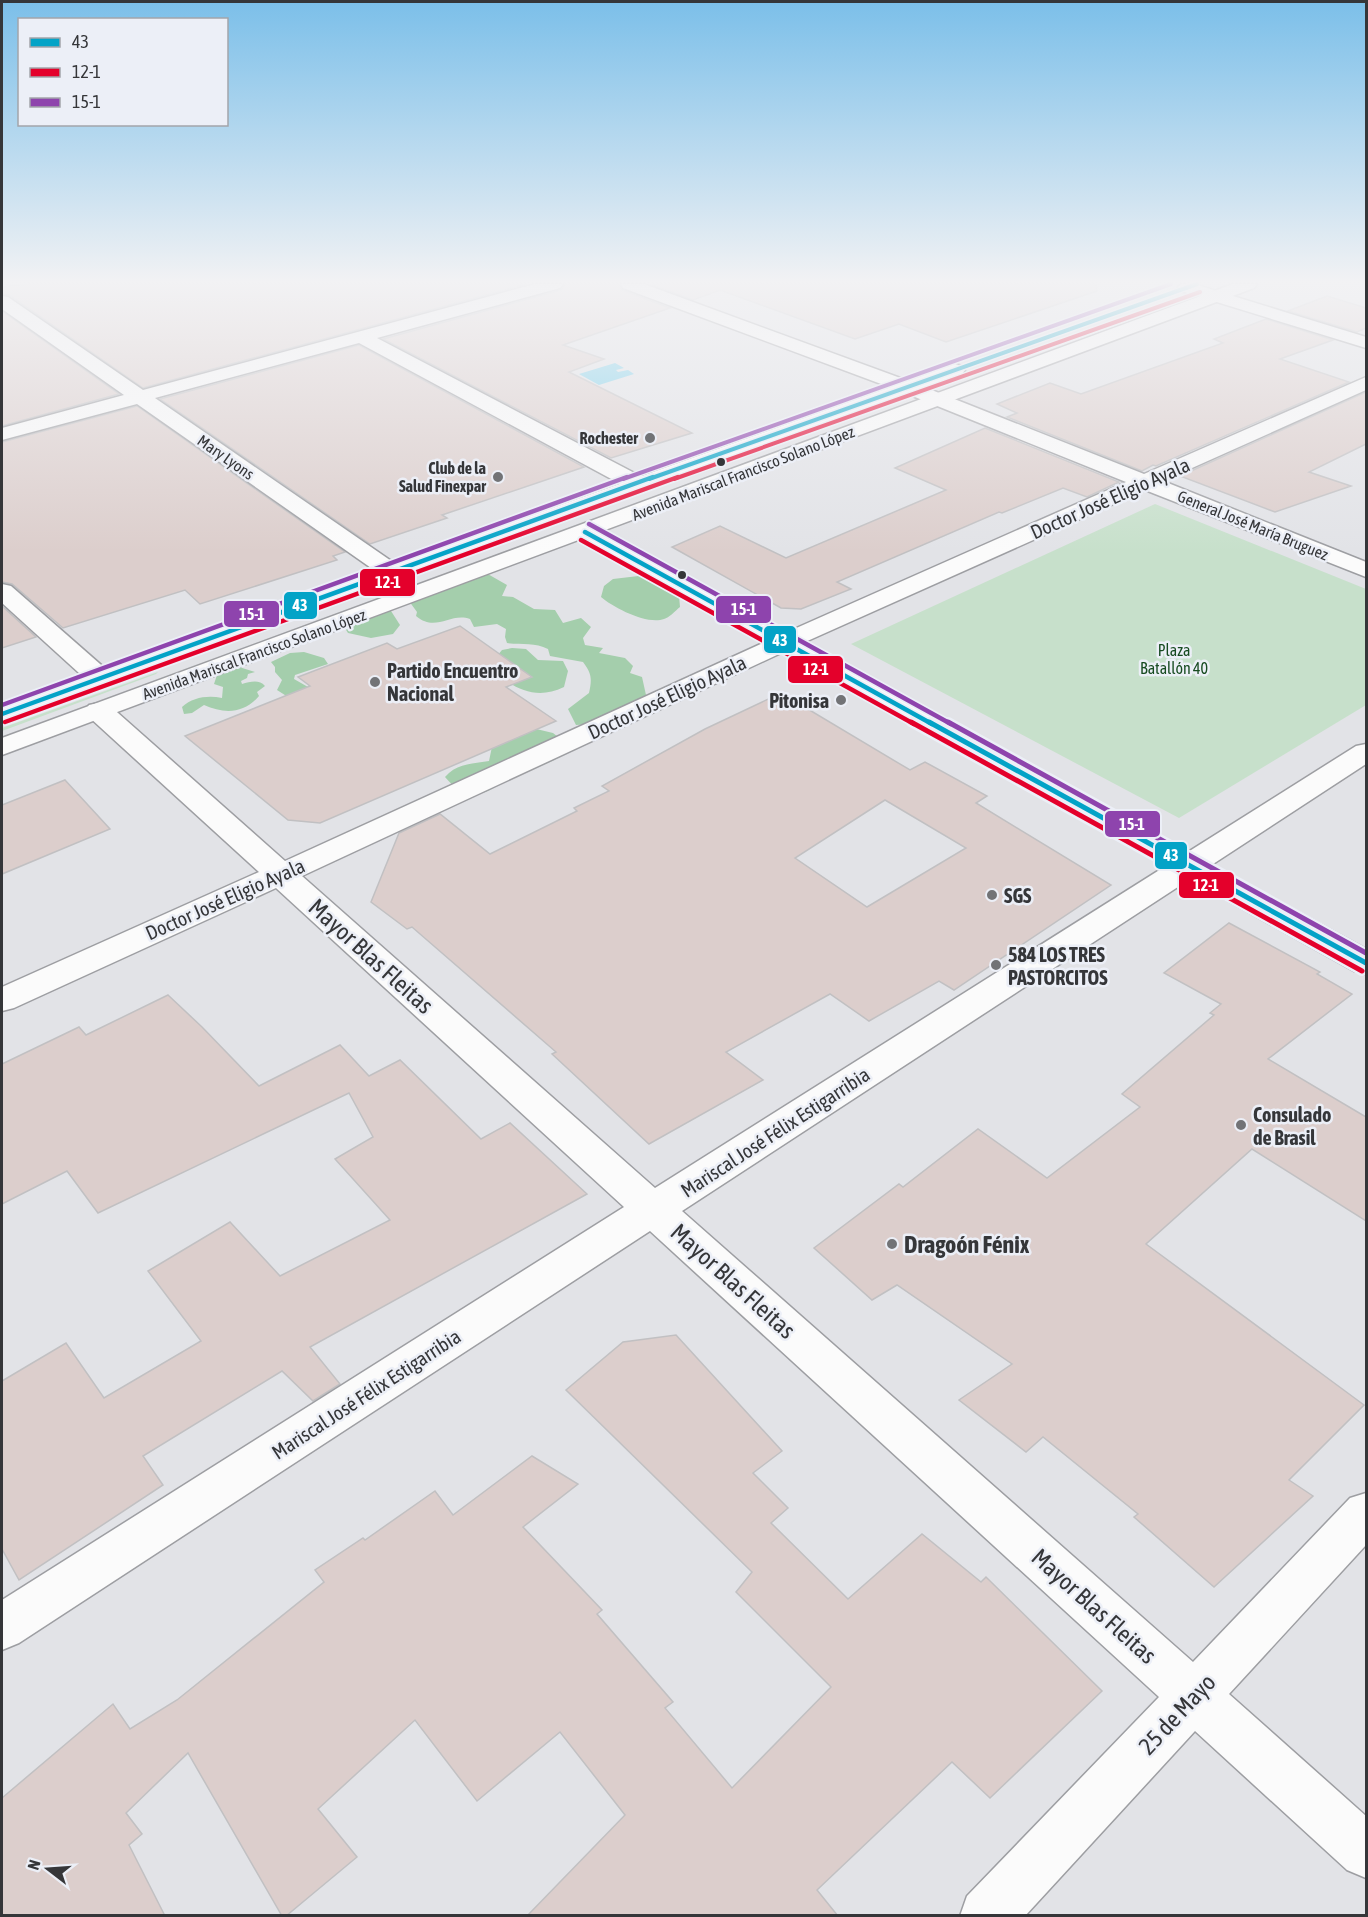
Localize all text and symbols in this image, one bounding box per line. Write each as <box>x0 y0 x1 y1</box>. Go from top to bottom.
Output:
legend <box>18 18 228 126</box>
text: 43 <box>72 31 89 52</box>
text: 12-1 <box>72 61 101 82</box>
text: 15-1 <box>72 91 101 112</box>
street label: Avenida Mariscal Francisco Solano López <box>629 422 857 525</box>
place label: Rochester <box>579 429 638 447</box>
street label: Mary Lyons <box>194 431 258 484</box>
marker: Rochester <box>643 431 657 445</box>
street label: Doctor José Eligio Ayala <box>1027 453 1193 543</box>
unlabelled marker <box>715 456 727 468</box>
place label: Club de la Salud Finexpar <box>399 459 486 495</box>
marker: Club de la Salud Finexpar <box>491 470 505 484</box>
street label: General José María Bruguez <box>1175 487 1331 564</box>
line badge: 12-1 <box>359 568 416 597</box>
unlabelled marker <box>676 569 688 581</box>
text: 12-1 <box>375 573 401 591</box>
line badge: 43 <box>283 591 318 620</box>
line badge: 15-1 <box>715 595 772 624</box>
text: 43 <box>291 596 308 614</box>
line badge: 15-1 <box>223 600 280 628</box>
text: 15-1 <box>731 600 757 618</box>
street label: Avenida Mariscal Francisco Solano López <box>140 605 369 704</box>
text: 15-1 <box>239 605 265 623</box>
line badge: 43 <box>763 625 797 654</box>
text: 43 <box>771 631 788 649</box>
park label: Plaza Batallón 40 <box>1140 641 1208 677</box>
street label: Doctor José Eligio Ayala <box>584 650 750 744</box>
line badge: 12-1 <box>787 655 844 684</box>
place label: Partido Encuentro Nacional <box>387 659 519 705</box>
text: 12-1 <box>803 660 829 678</box>
marker: Partido Encuentro Nacional <box>368 675 382 689</box>
place label: Pitonisa <box>769 689 829 712</box>
marker: Pitonisa <box>834 693 848 707</box>
line badge: 15-1 <box>1104 810 1161 838</box>
text: 15-1 <box>1119 815 1145 833</box>
line badge: 43 <box>1154 841 1188 870</box>
text: 43 <box>1162 846 1179 864</box>
street label: Doctor José Eligio Ayala <box>142 854 308 944</box>
line badge: 12-1 <box>1178 871 1235 899</box>
text: 12-1 <box>1193 876 1219 894</box>
place label: SGS <box>1004 884 1032 907</box>
marker: SGS <box>985 888 999 902</box>
street label: Mayor Blas Fleitas <box>303 893 439 1019</box>
place label: 584 LOS TRES PASTORCITOS <box>1008 943 1108 989</box>
marker: 584 LOS TRES PASTORCITOS <box>989 958 1003 972</box>
street label: Mariscal José Félix Estigarribia <box>676 1062 874 1202</box>
place label: Consulado de Brasil <box>1253 1103 1331 1149</box>
marker: Consulado de Brasil <box>1234 1118 1248 1132</box>
street label: Mayor Blas Fleitas <box>665 1218 801 1344</box>
place label: Dragoón Fénix <box>904 1231 1030 1258</box>
marker: Dragoón Fénix <box>885 1237 899 1251</box>
street label: Mariscal José Félix Estigarribia <box>267 1324 465 1464</box>
street label: Mayor Blas Fleitas <box>1026 1543 1162 1669</box>
street label: 25 de Mayo <box>1133 1668 1221 1760</box>
north arrow <box>18 1839 78 1899</box>
text: N <box>24 1857 44 1872</box>

